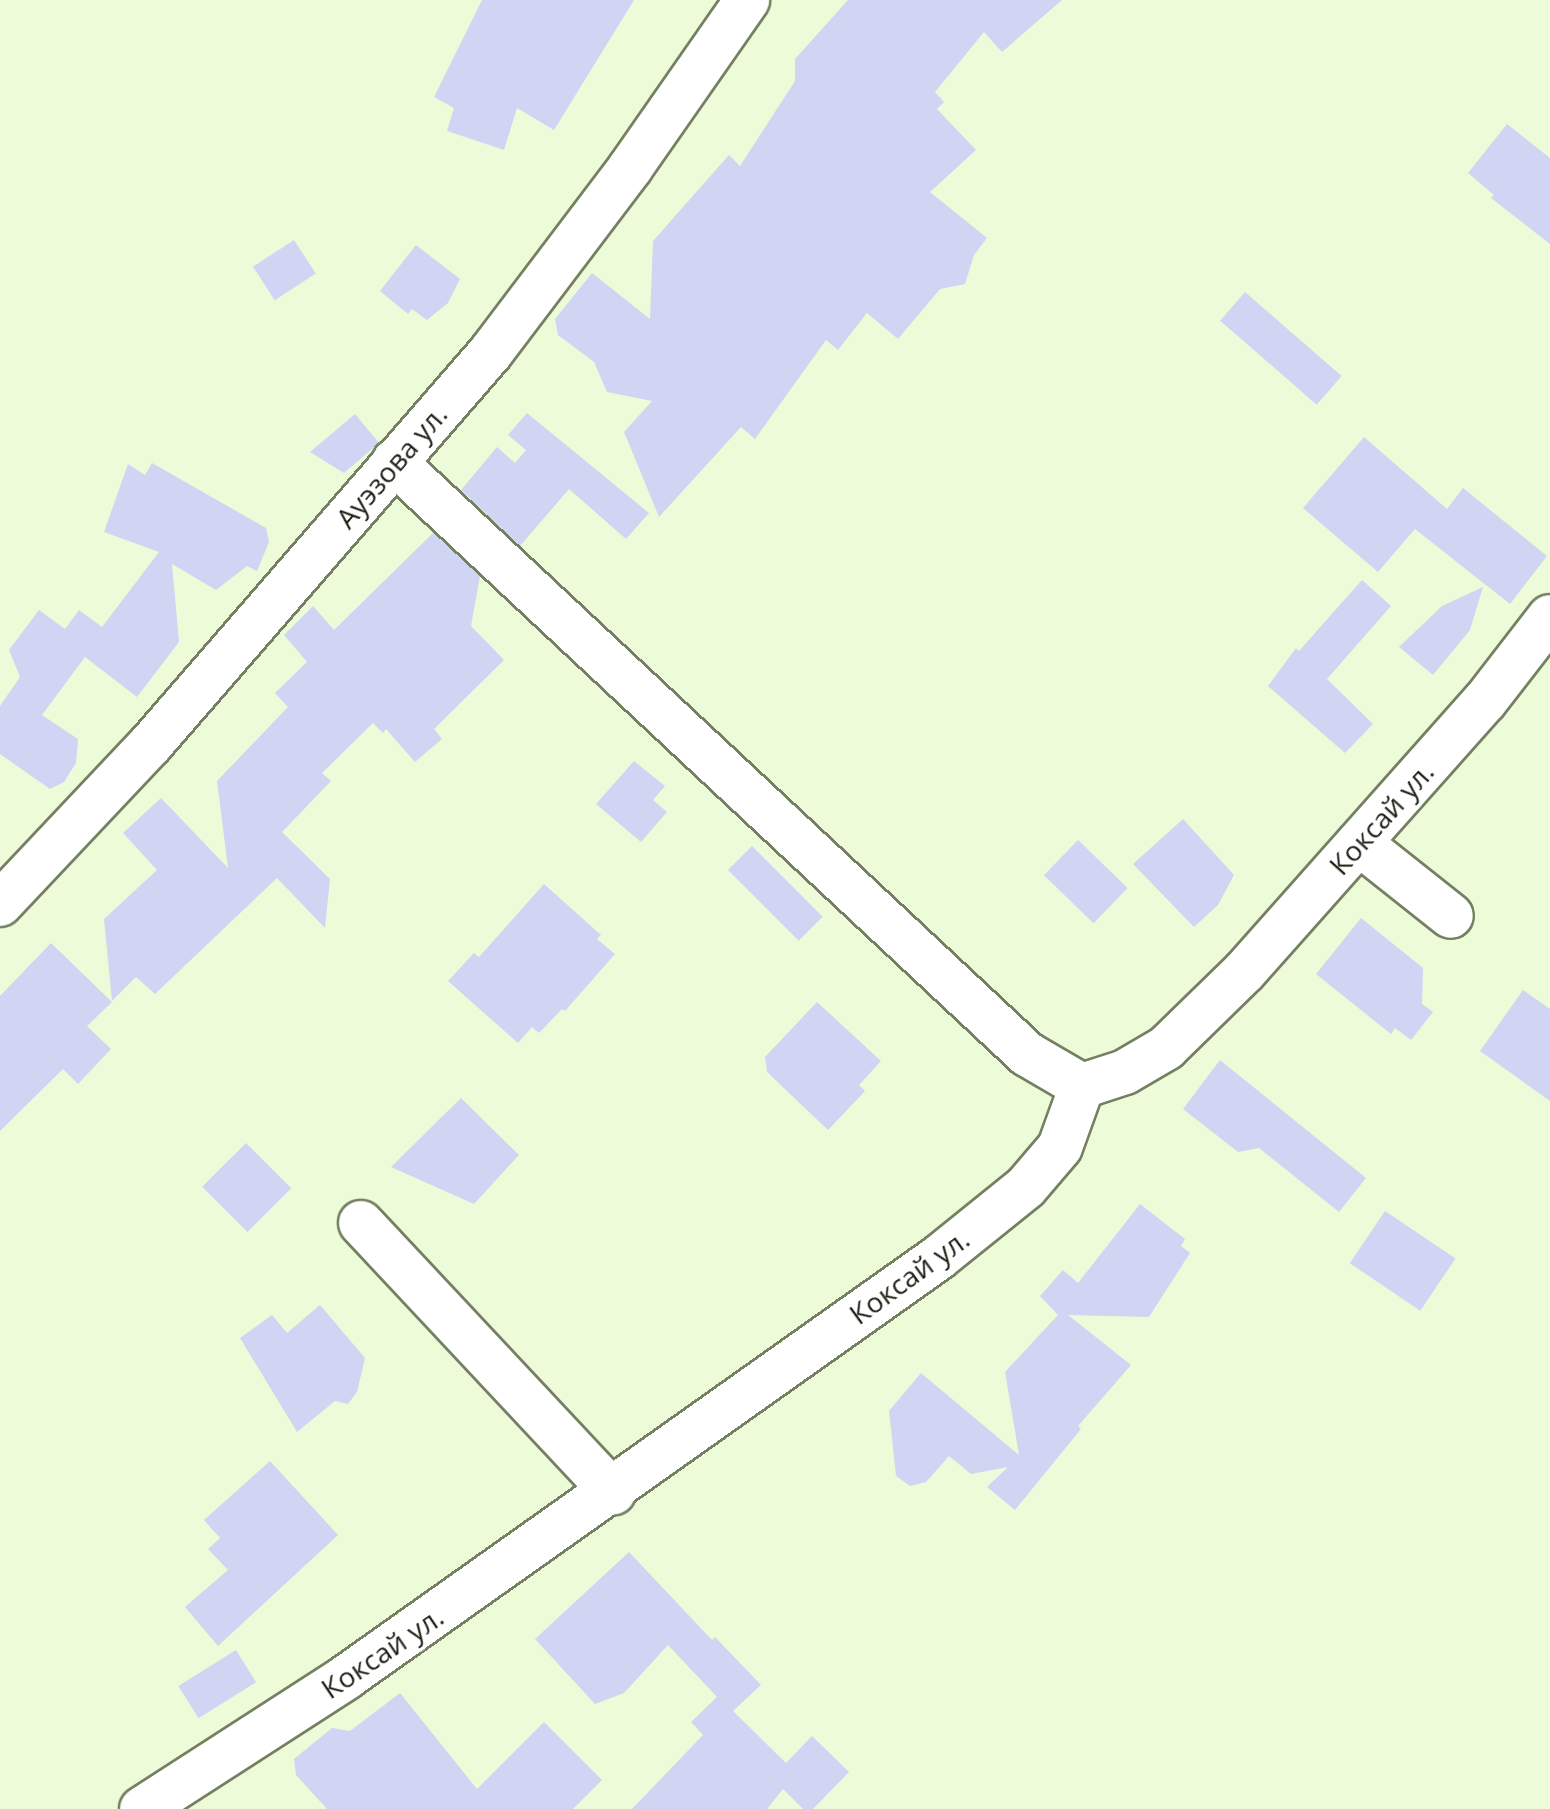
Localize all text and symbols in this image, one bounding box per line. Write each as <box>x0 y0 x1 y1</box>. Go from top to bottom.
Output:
street label: Ауэзова ул. <box>328 398 454 534</box>
street label: Коксай ул. <box>1322 755 1440 881</box>
street label: Коксай ул. <box>843 1221 975 1331</box>
street label: Коксай ул. <box>315 1599 449 1705</box>

